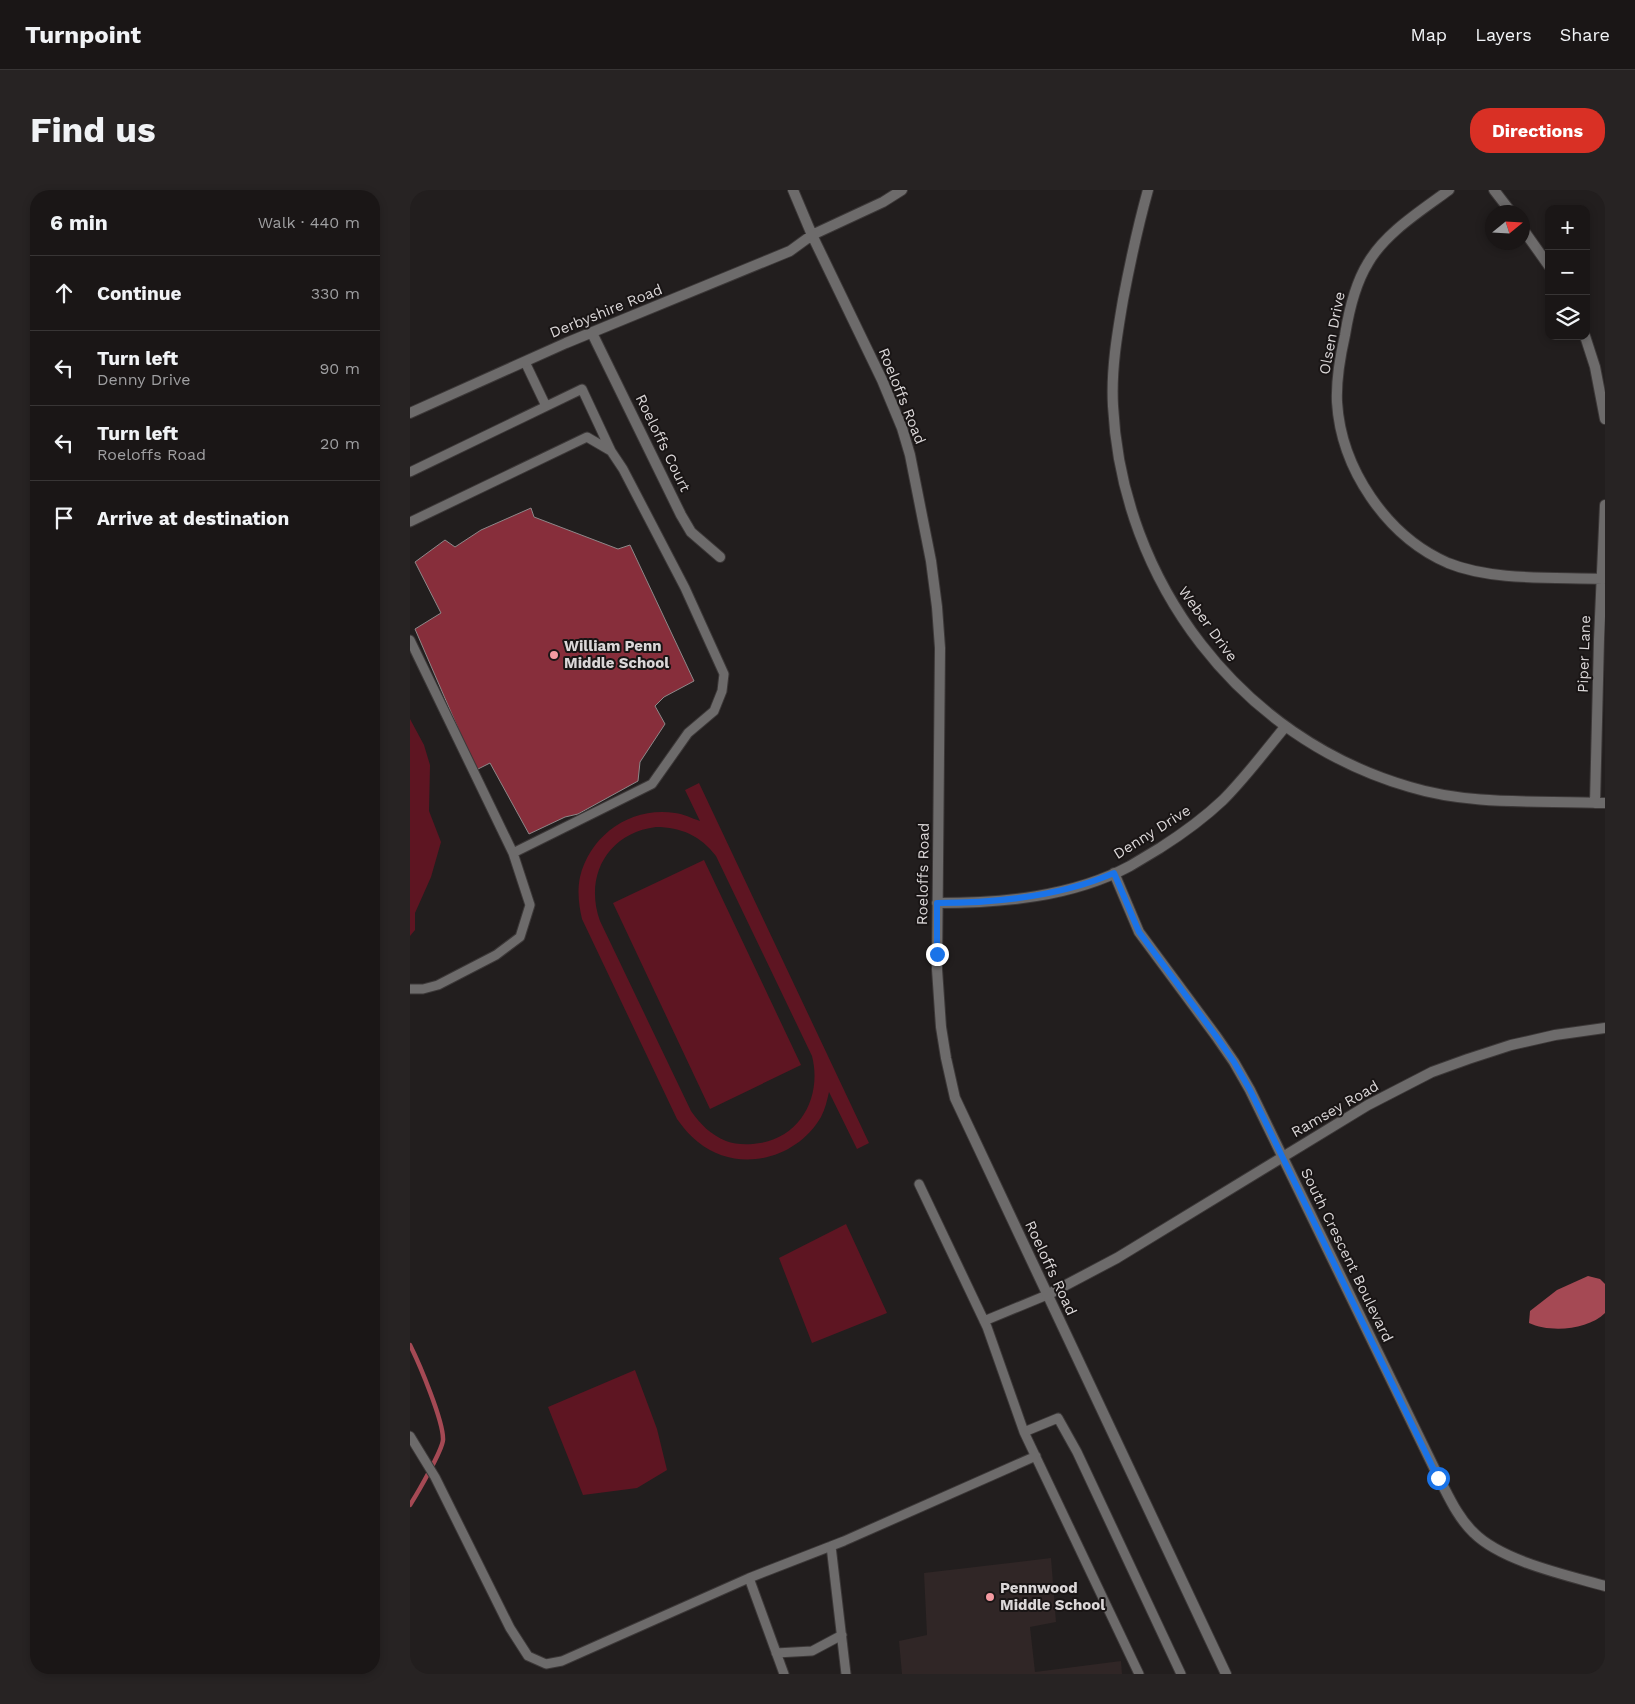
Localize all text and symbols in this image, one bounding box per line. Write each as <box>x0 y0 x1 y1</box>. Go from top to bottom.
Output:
text: Turnpoint <box>25 21 141 49</box>
text: Map <box>1410 24 1447 45</box>
text: Layers <box>1475 24 1532 45</box>
text: Share <box>1560 24 1610 45</box>
button: Directions <box>1470 108 1605 153</box>
text: Find us <box>30 109 156 151</box>
north arrow <box>1485 205 1530 250</box>
map controls <box>1545 205 1590 340</box>
button: + <box>1545 205 1590 250</box>
text: 6 min <box>50 210 108 235</box>
text: Walk · 440 m <box>258 213 360 232</box>
button: − <box>1545 250 1590 295</box>
icon: ahead <box>50 279 78 307</box>
street label: Derbyshire Road <box>547 280 665 342</box>
text: Continue <box>97 282 181 305</box>
text: 330 m <box>311 284 360 303</box>
street label: Olsen Drive <box>1315 290 1349 376</box>
button: layers <box>1545 295 1590 340</box>
street label: Roeloffs Road <box>875 345 929 447</box>
text: Turn left <box>97 347 178 370</box>
icon: left <box>50 354 78 382</box>
text: 90 m <box>319 359 360 378</box>
text: Denny Drive <box>97 370 190 389</box>
street label: Roeloffs Court <box>632 391 695 495</box>
text: Turn left <box>97 422 178 445</box>
icon: left <box>50 429 78 457</box>
text: 20 m <box>320 434 360 453</box>
text: Roeloffs Road <box>97 445 206 464</box>
icon: arrive <box>50 504 78 532</box>
text: Arrive at destination <box>97 507 289 530</box>
street label: Weber Drive <box>1175 583 1241 665</box>
street label: Piper Lane <box>1574 615 1594 693</box>
place label: William Penn Middle School <box>564 637 669 672</box>
marker: William Penn Middle School <box>548 649 560 661</box>
street label: Denny Drive <box>1110 801 1194 863</box>
street label: Roeloffs Road <box>913 823 933 925</box>
route end <box>926 943 949 966</box>
street label: Ramsey Road <box>1288 1077 1382 1141</box>
street label: South Crescent Boulevard <box>1297 1165 1397 1345</box>
street label: Roeloffs Road <box>1021 1218 1081 1318</box>
route start <box>1427 1467 1450 1490</box>
place label: Pennwood Middle School <box>1000 1579 1105 1614</box>
marker: Pennwood Middle School <box>984 1591 996 1603</box>

